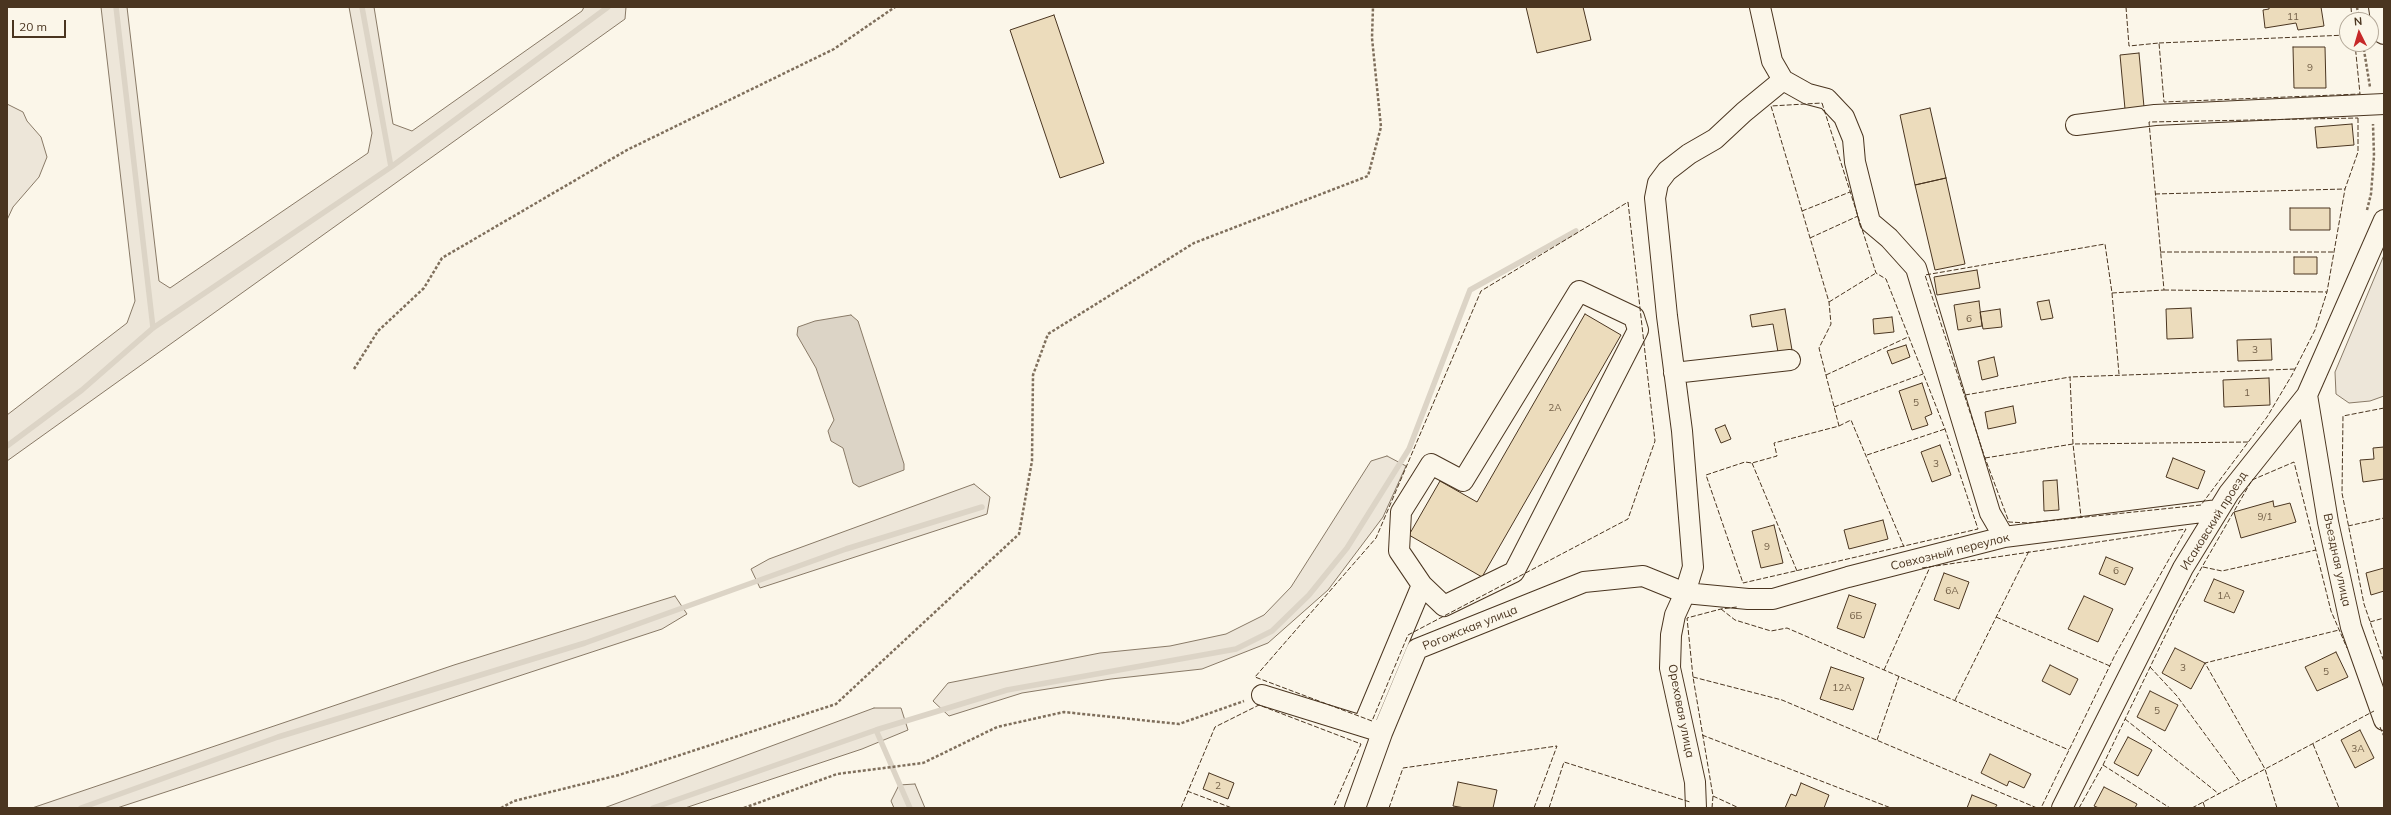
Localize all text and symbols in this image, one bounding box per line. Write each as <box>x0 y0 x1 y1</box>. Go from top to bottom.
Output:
house number: 11 <box>2287 11 2299 23</box>
scale bar <box>14 12 68 38</box>
north arrow <box>2339 12 2379 52</box>
text: N <box>2353 14 2363 28</box>
text: 20 m <box>19 19 47 34</box>
house number: 9 <box>2307 62 2313 74</box>
house number: 6 <box>1966 313 1972 325</box>
house number: 3 <box>2252 344 2258 356</box>
house number: 1 <box>2244 387 2250 399</box>
house number: 5 <box>1913 397 1919 409</box>
house number: 2А <box>1548 402 1562 414</box>
house number: 3 <box>1933 458 1939 470</box>
street label: Исаковский проезд <box>2178 469 2250 573</box>
house number: 9/1 <box>2258 511 2272 523</box>
street label: Въездная улица <box>2320 512 2354 608</box>
street label: Совхозный переулок <box>1889 530 2011 574</box>
house number: 9 <box>1764 541 1770 553</box>
house number: 6 <box>2113 565 2119 577</box>
house number: 6А <box>1945 585 1959 597</box>
house number: 1А <box>2217 590 2231 602</box>
street label: Рогожская улица <box>1420 602 1520 654</box>
house number: 6Б <box>1850 610 1862 622</box>
house number: 3 <box>2180 662 2186 674</box>
street label: Ореховая улица <box>1665 663 1697 759</box>
house number: 5 <box>2323 666 2329 678</box>
house number: 12А <box>1832 682 1852 694</box>
house number: 5 <box>2154 705 2160 717</box>
house number: 3А <box>2351 743 2365 755</box>
house number: 2 <box>1215 780 1221 792</box>

